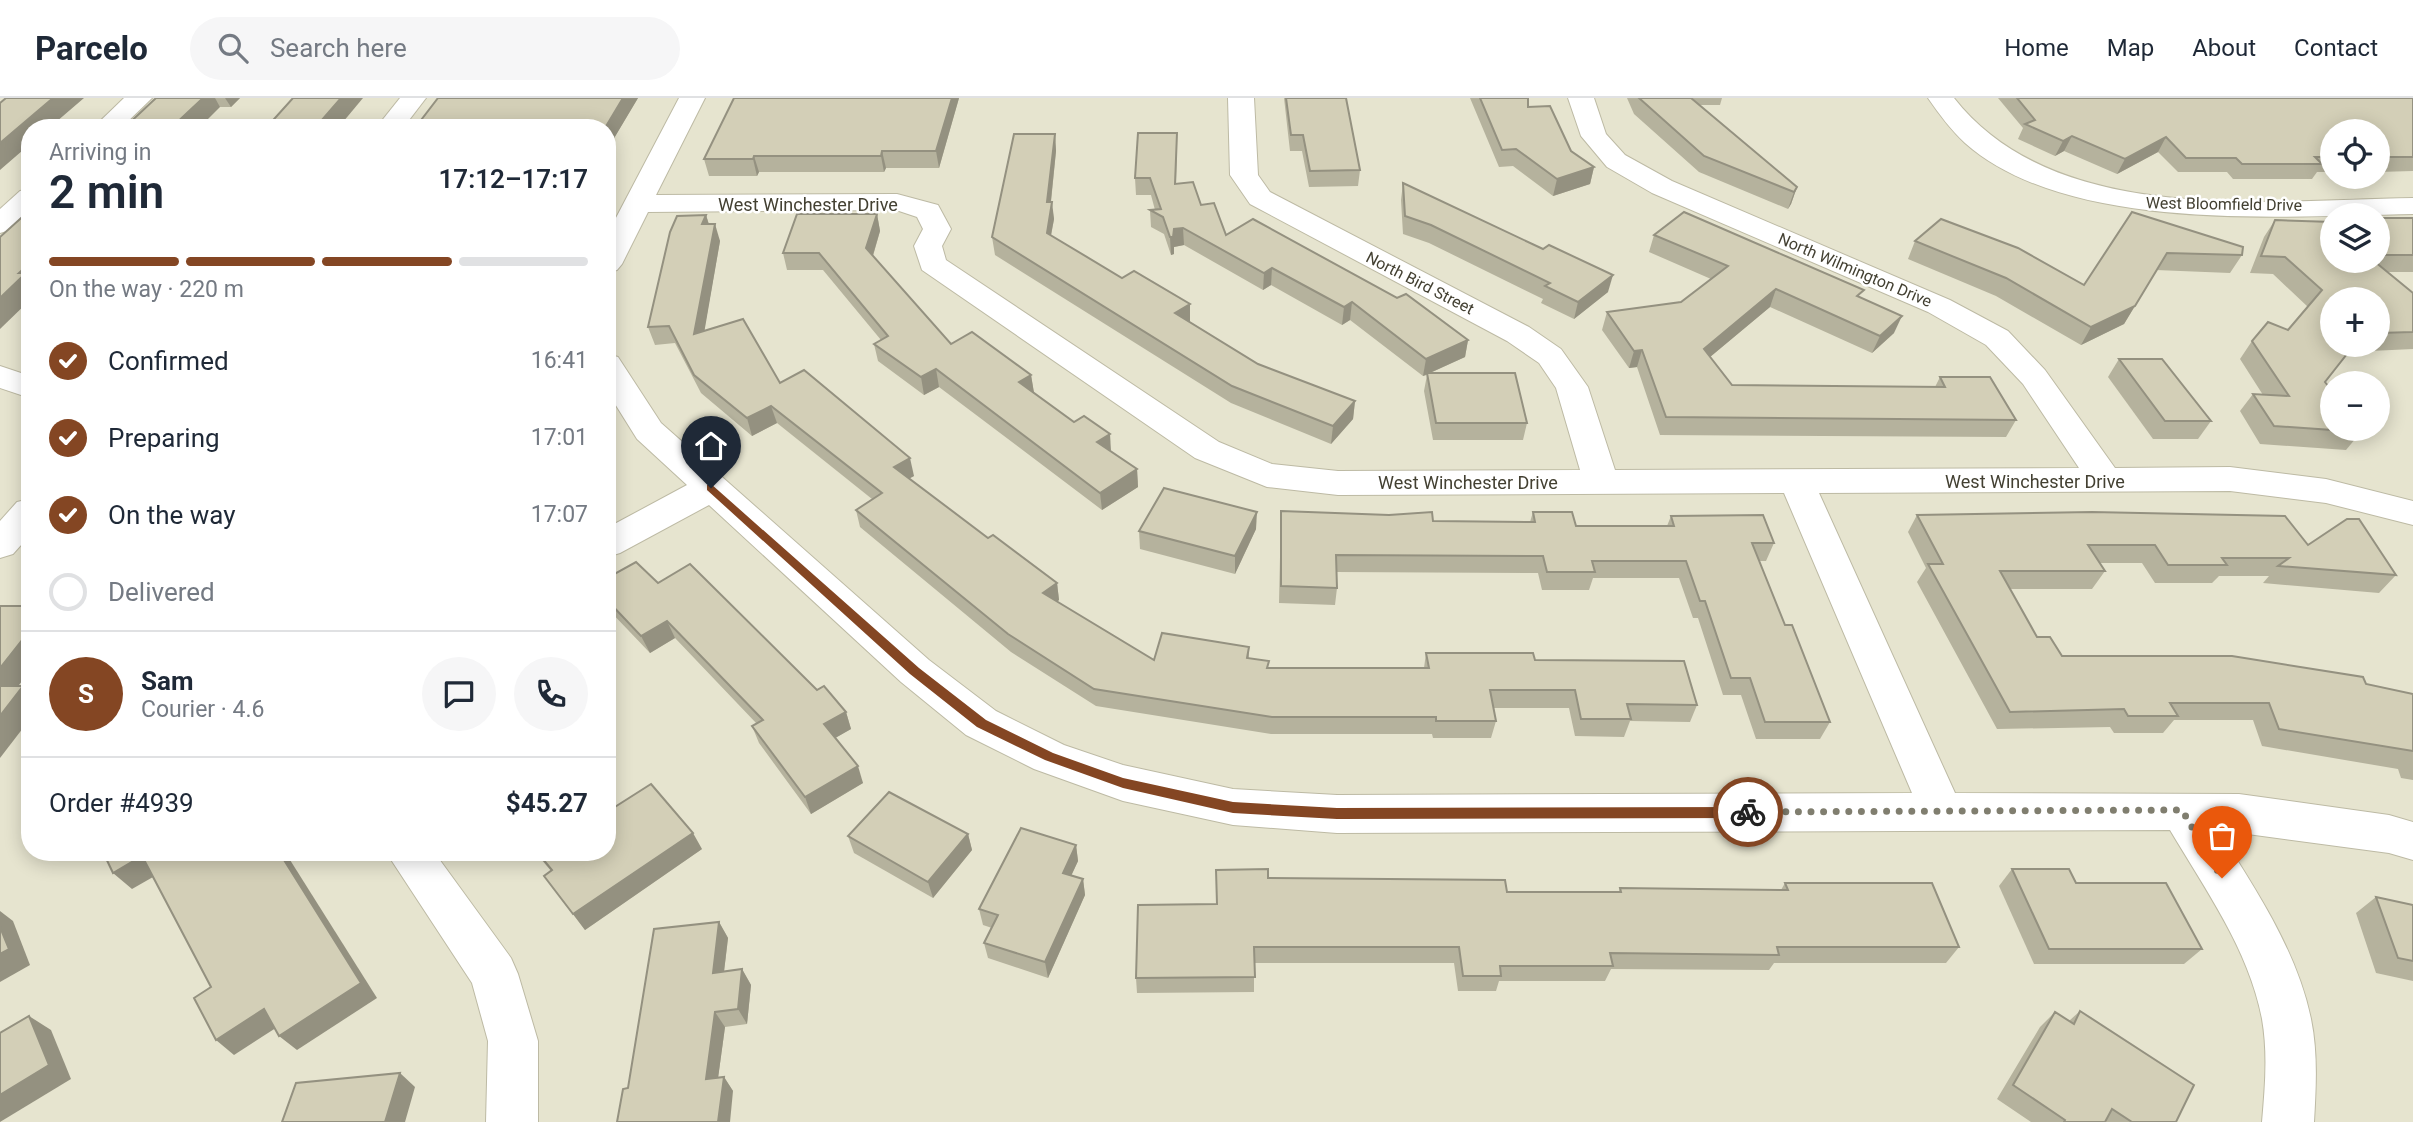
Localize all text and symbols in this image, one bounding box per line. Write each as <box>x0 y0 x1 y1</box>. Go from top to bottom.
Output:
search box <box>190 17 680 80</box>
text: Parcelo <box>35 29 148 68</box>
icon: search <box>214 29 252 67</box>
text: Search here <box>270 33 407 63</box>
text: Home <box>2004 34 2069 62</box>
text: Map <box>2107 34 2154 62</box>
text: About <box>2192 34 2256 62</box>
text: Contact <box>2294 34 2378 62</box>
map controls <box>2320 119 2390 441</box>
button: locate <box>2320 119 2390 189</box>
text: Arriving in <box>49 139 152 166</box>
text: 17:12–17:17 <box>438 164 588 194</box>
text: 2 min <box>49 165 164 219</box>
street label: West Bloomfield Drive <box>2146 193 2302 215</box>
street label: West Winchester Drive <box>718 194 898 215</box>
button: layers <box>2320 203 2390 273</box>
street label: North Wilmington Drive <box>1775 229 1935 311</box>
street label: North Bird Street <box>1363 248 1477 318</box>
text: On the way · 220 m <box>49 276 244 303</box>
button: + <box>2320 287 2390 357</box>
icon: check <box>49 342 87 380</box>
text: Confirmed <box>108 346 229 376</box>
text: 16:41 <box>531 347 588 374</box>
button: − <box>2320 371 2390 441</box>
pin <box>681 416 741 488</box>
icon: check <box>49 419 87 457</box>
text: Preparing <box>108 423 220 453</box>
text: 17:01 <box>531 424 588 451</box>
icon: home <box>692 427 730 465</box>
street label: West Winchester Drive <box>1945 471 2125 492</box>
street label: West Winchester Drive <box>1378 472 1558 493</box>
icon: check <box>49 496 87 534</box>
text: On the way <box>108 500 236 530</box>
text: 17:07 <box>531 501 588 528</box>
text: Delivered <box>108 577 215 607</box>
button: chat <box>422 657 496 731</box>
button: phone <box>514 657 588 731</box>
text: Sam <box>141 666 193 696</box>
text: S <box>78 679 94 709</box>
text: Courier · 4.6 <box>141 696 264 723</box>
courier <box>1713 777 1783 847</box>
text: Order #4939 <box>49 788 194 818</box>
text: $45.27 <box>506 788 588 818</box>
icon: bike <box>1729 793 1767 831</box>
pin <box>2192 806 2252 878</box>
icon: bag <box>2203 817 2241 855</box>

